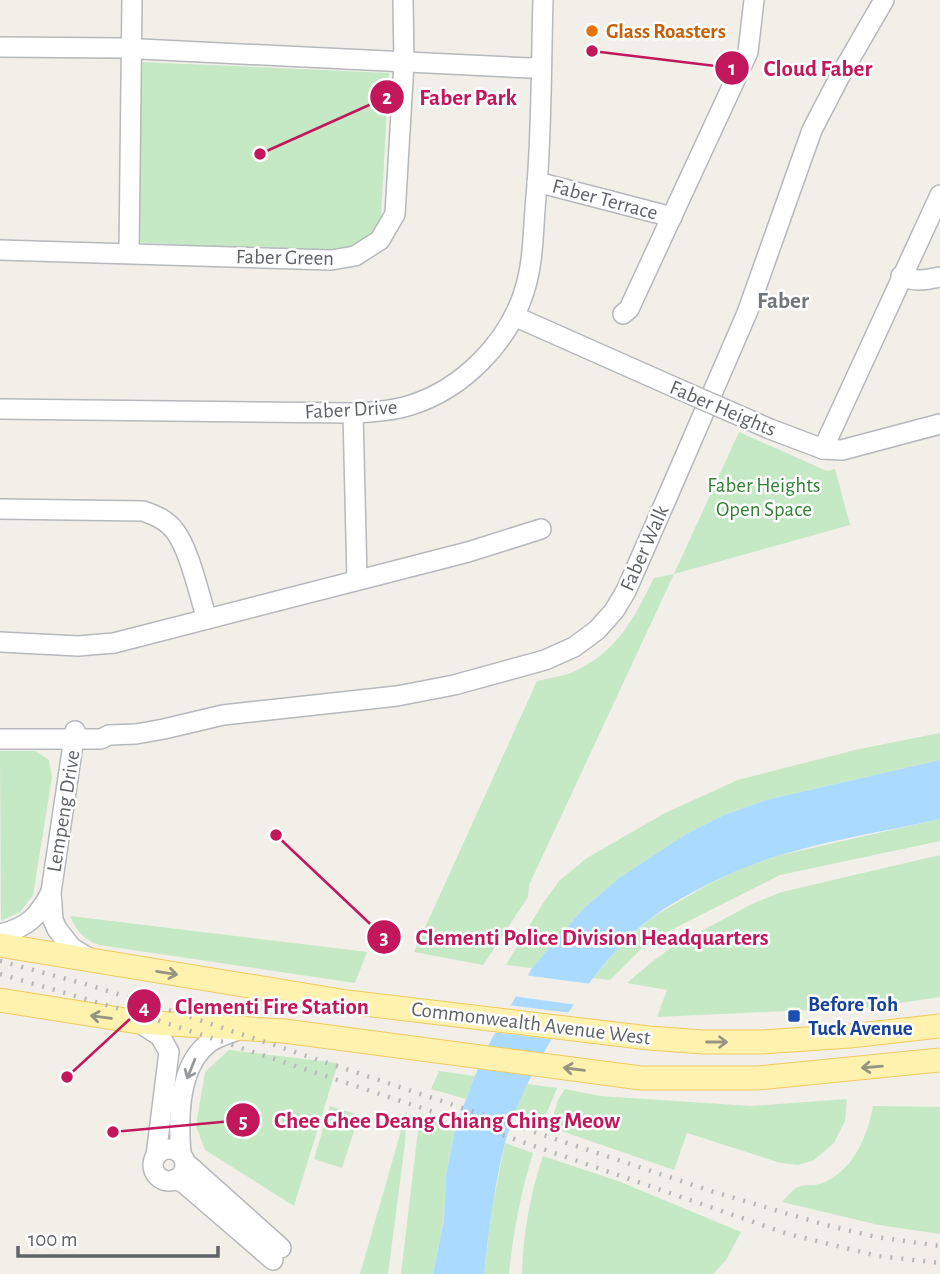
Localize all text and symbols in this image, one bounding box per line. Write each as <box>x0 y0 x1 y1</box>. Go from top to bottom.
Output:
place label: Glass Roasters <box>606 21 726 42</box>
marker: Glass Roasters <box>584 23 600 39</box>
callout: Cloud Faber <box>715 46 886 90</box>
text: 1 <box>728 58 736 79</box>
text: Cloud Faber <box>764 58 872 81</box>
callout: Faber Park <box>370 75 531 119</box>
text: 2 <box>382 87 392 108</box>
text: Faber Park <box>419 87 517 110</box>
street label: Faber Terrace <box>550 175 660 224</box>
street label: Faber Green <box>236 246 334 269</box>
district label: Faber <box>757 290 809 313</box>
street label: Faber Heights <box>667 377 779 440</box>
street label: Faber Drive <box>304 397 398 422</box>
park label: Faber Heights Open Space <box>707 475 821 520</box>
street label: Faber Walk <box>616 502 673 594</box>
street label: Lempeng Drive <box>43 748 84 874</box>
callout: Clementi Police Division Headquarters <box>366 915 782 959</box>
text: 3 <box>379 927 389 948</box>
text: Clementi Police Division Headquarters <box>415 927 769 950</box>
one-way arrow <box>155 967 178 980</box>
callout: Clementi Fire Station <box>126 984 383 1028</box>
place label: Before Toh Tuck Avenue <box>808 994 913 1039</box>
text: Clementi Fire Station <box>175 996 369 1019</box>
text: 4 <box>139 997 149 1018</box>
street label: Commonwealth Avenue West <box>410 998 652 1049</box>
marker: Before Toh Tuck Avenue <box>786 1008 802 1024</box>
one-way arrow <box>90 1010 113 1023</box>
one-way arrow <box>705 1035 728 1049</box>
one-way arrow <box>183 1058 196 1080</box>
one-way arrow <box>861 1061 884 1074</box>
one-way arrow <box>563 1063 586 1076</box>
callout: Chee Ghee Deang Chiang Ching Meow <box>225 1098 634 1142</box>
text: Chee Ghee Deang Chiang Ching Meow <box>274 1110 621 1133</box>
text: 5 <box>238 1111 248 1132</box>
scale bar <box>18 1214 217 1258</box>
text: 100 m <box>28 1229 78 1250</box>

